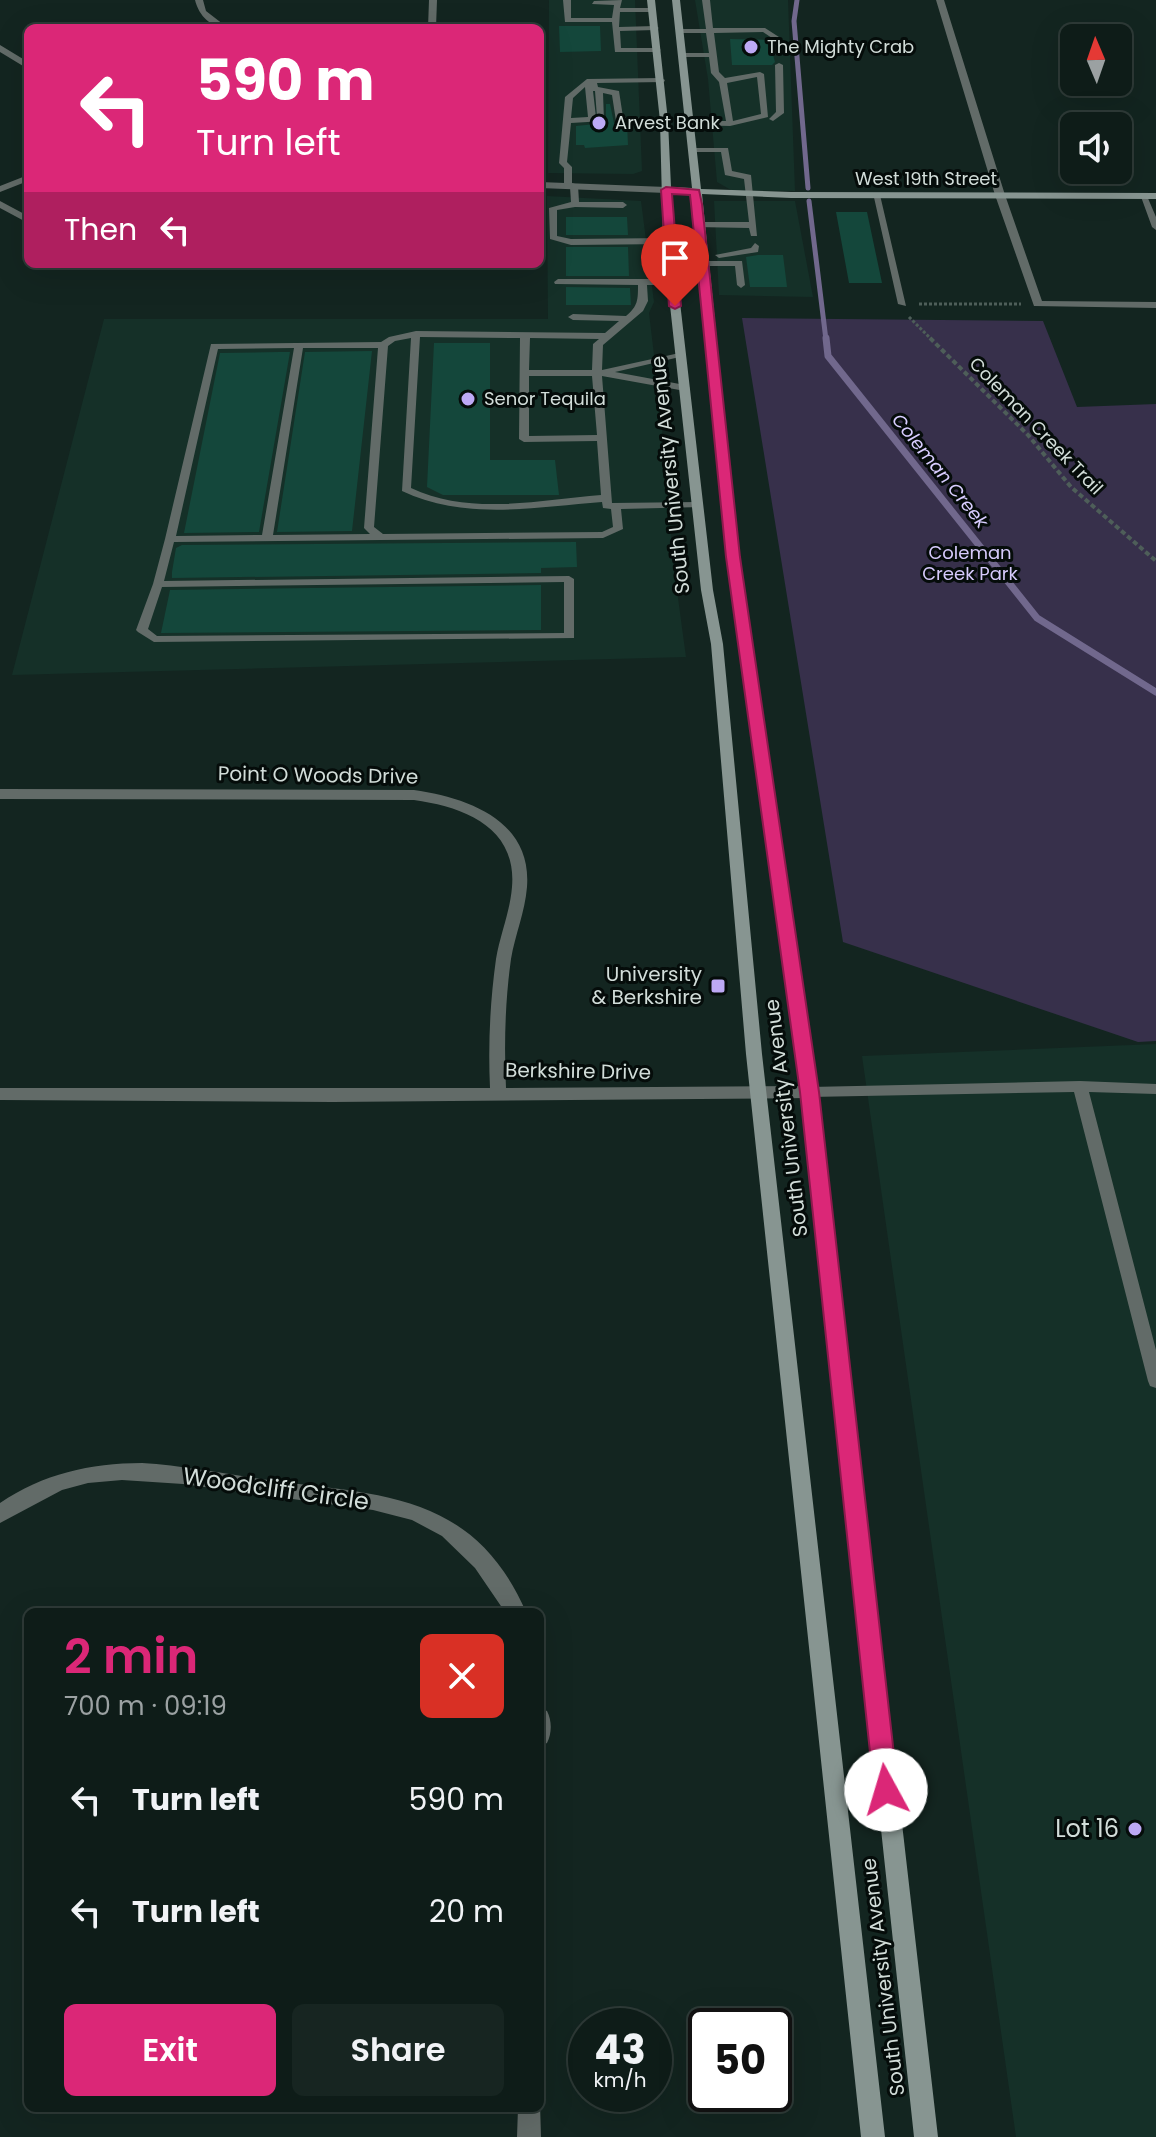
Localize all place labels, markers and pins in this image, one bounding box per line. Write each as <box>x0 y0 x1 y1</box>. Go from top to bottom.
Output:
place label: The Mighty Crab <box>767 34 914 59</box>
marker: The Mighty Crab <box>742 38 760 56</box>
place label: Arvest Bank <box>615 110 721 135</box>
marker: Arvest Bank <box>590 114 608 132</box>
pin <box>641 224 709 306</box>
place label: Senor Tequila <box>484 386 606 411</box>
marker: Senor Tequila <box>459 390 477 408</box>
place label: University & Berkshire <box>591 960 702 1011</box>
marker: University & Berkshire <box>709 977 727 995</box>
place label: Lot 16 <box>1055 1812 1119 1845</box>
marker: Lot 16 <box>1126 1820 1144 1838</box>

